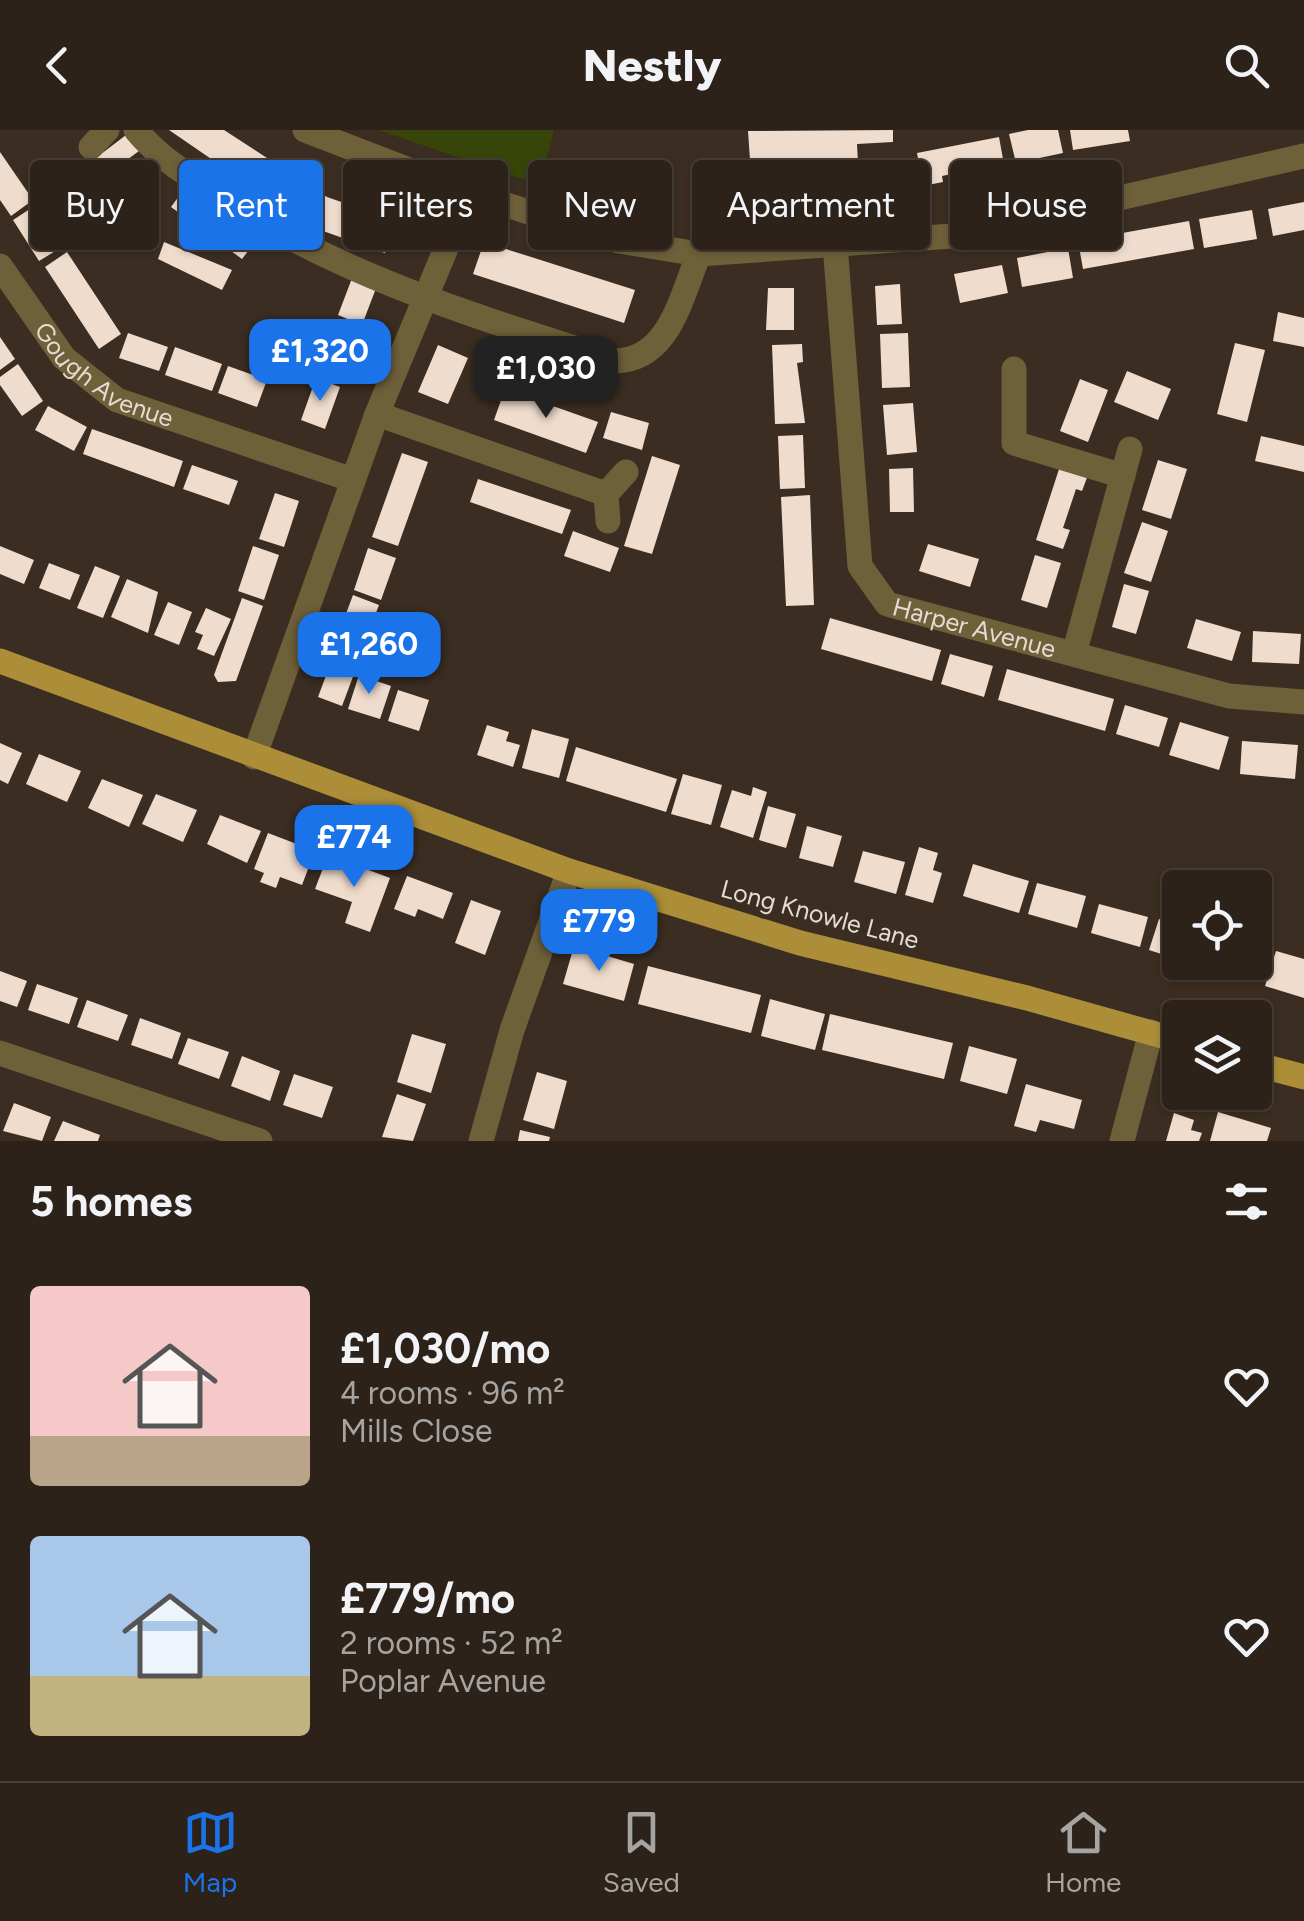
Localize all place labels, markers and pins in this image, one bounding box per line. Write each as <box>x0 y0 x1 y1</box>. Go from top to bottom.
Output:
pin: £1,320 <box>239 319 401 404</box>
pin: £1,030 <box>465 336 627 421</box>
pin: £1,260 <box>288 612 450 697</box>
pin: £774 <box>295 805 413 890</box>
pin: £779 <box>540 889 658 974</box>

